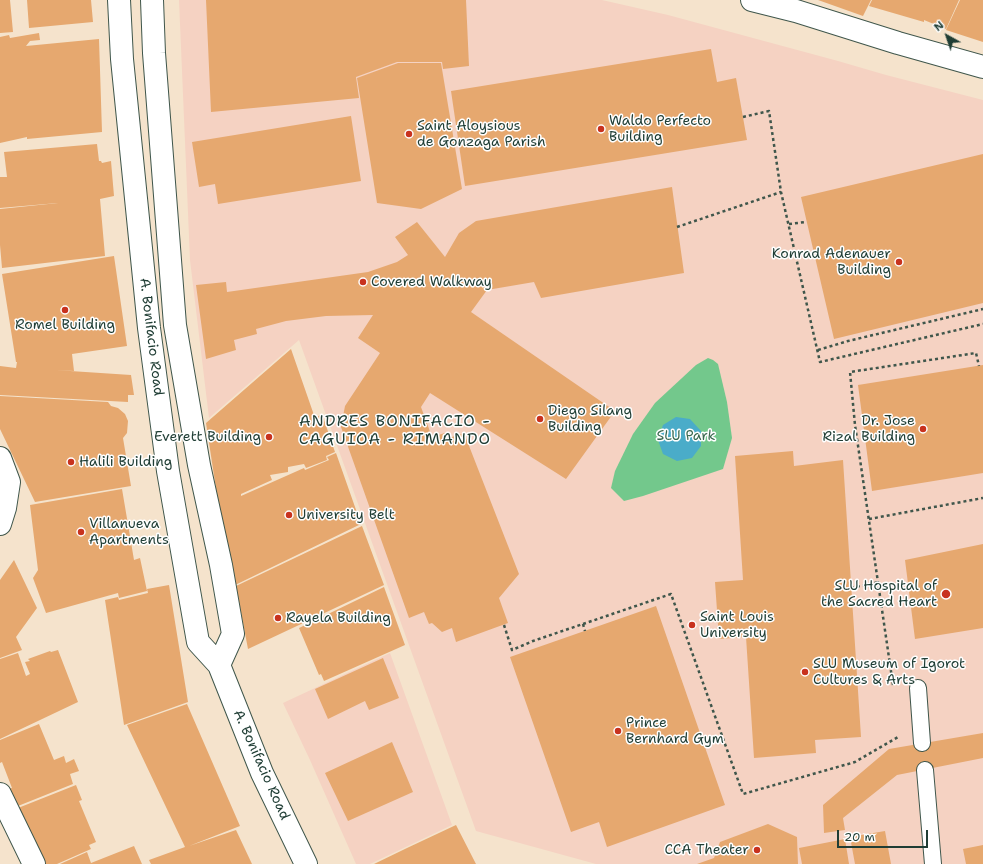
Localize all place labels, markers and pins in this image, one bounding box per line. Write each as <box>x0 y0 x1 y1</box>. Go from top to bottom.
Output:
place label: Waldo Perfecto Building <box>609 113 711 146</box>
place label: Saint Aloysious de Gonzaga Parish <box>417 118 546 150</box>
marker: Waldo Perfecto Building <box>596 124 606 134</box>
marker: Saint Aloysious de Gonzaga Parish <box>404 129 414 139</box>
place label: Konrad Adenauer Building <box>772 246 891 278</box>
marker: Konrad Adenauer Building <box>894 257 904 267</box>
place label: Covered Walkway <box>371 274 492 290</box>
marker: Covered Walkway <box>358 277 368 287</box>
marker: Romel Building <box>60 305 70 315</box>
place label: Romel Building <box>15 317 115 333</box>
place label: Diego Silang Building <box>548 403 632 436</box>
place label: Dr. Jose Rizal Building <box>822 413 915 446</box>
marker: Diego Silang Building <box>535 414 545 424</box>
marker: Dr. Jose Rizal Building <box>918 424 928 434</box>
place label: Everett Building <box>154 429 261 445</box>
marker: Everett Building <box>264 432 274 442</box>
place label: Halili Building <box>79 454 172 470</box>
marker: Halili Building <box>66 457 76 467</box>
place label: University Belt <box>297 507 395 523</box>
marker: University Belt <box>284 510 294 520</box>
place label: Villanueva Apartments <box>89 516 169 548</box>
marker: Villanueva Apartments <box>76 527 86 537</box>
place label: SLU Hospital of the Sacred Heart <box>821 578 937 610</box>
marker: SLU Hospital of the Sacred Heart <box>940 588 952 600</box>
place label: Saint Louis University <box>700 609 774 642</box>
place label: Rayela Building <box>286 610 391 626</box>
marker: Rayela Building <box>273 613 283 623</box>
marker: Saint Louis University <box>687 620 697 630</box>
place label: SLU Museum of Igorot Cultures & Arts <box>813 656 965 688</box>
marker: SLU Museum of Igorot Cultures & Arts <box>800 667 810 677</box>
place label: Prince Bernhard Gym <box>626 715 724 748</box>
marker: Prince Bernhard Gym <box>613 726 623 736</box>
place label: CCA Theater <box>665 842 749 858</box>
marker: CCA Theater <box>752 845 762 855</box>

